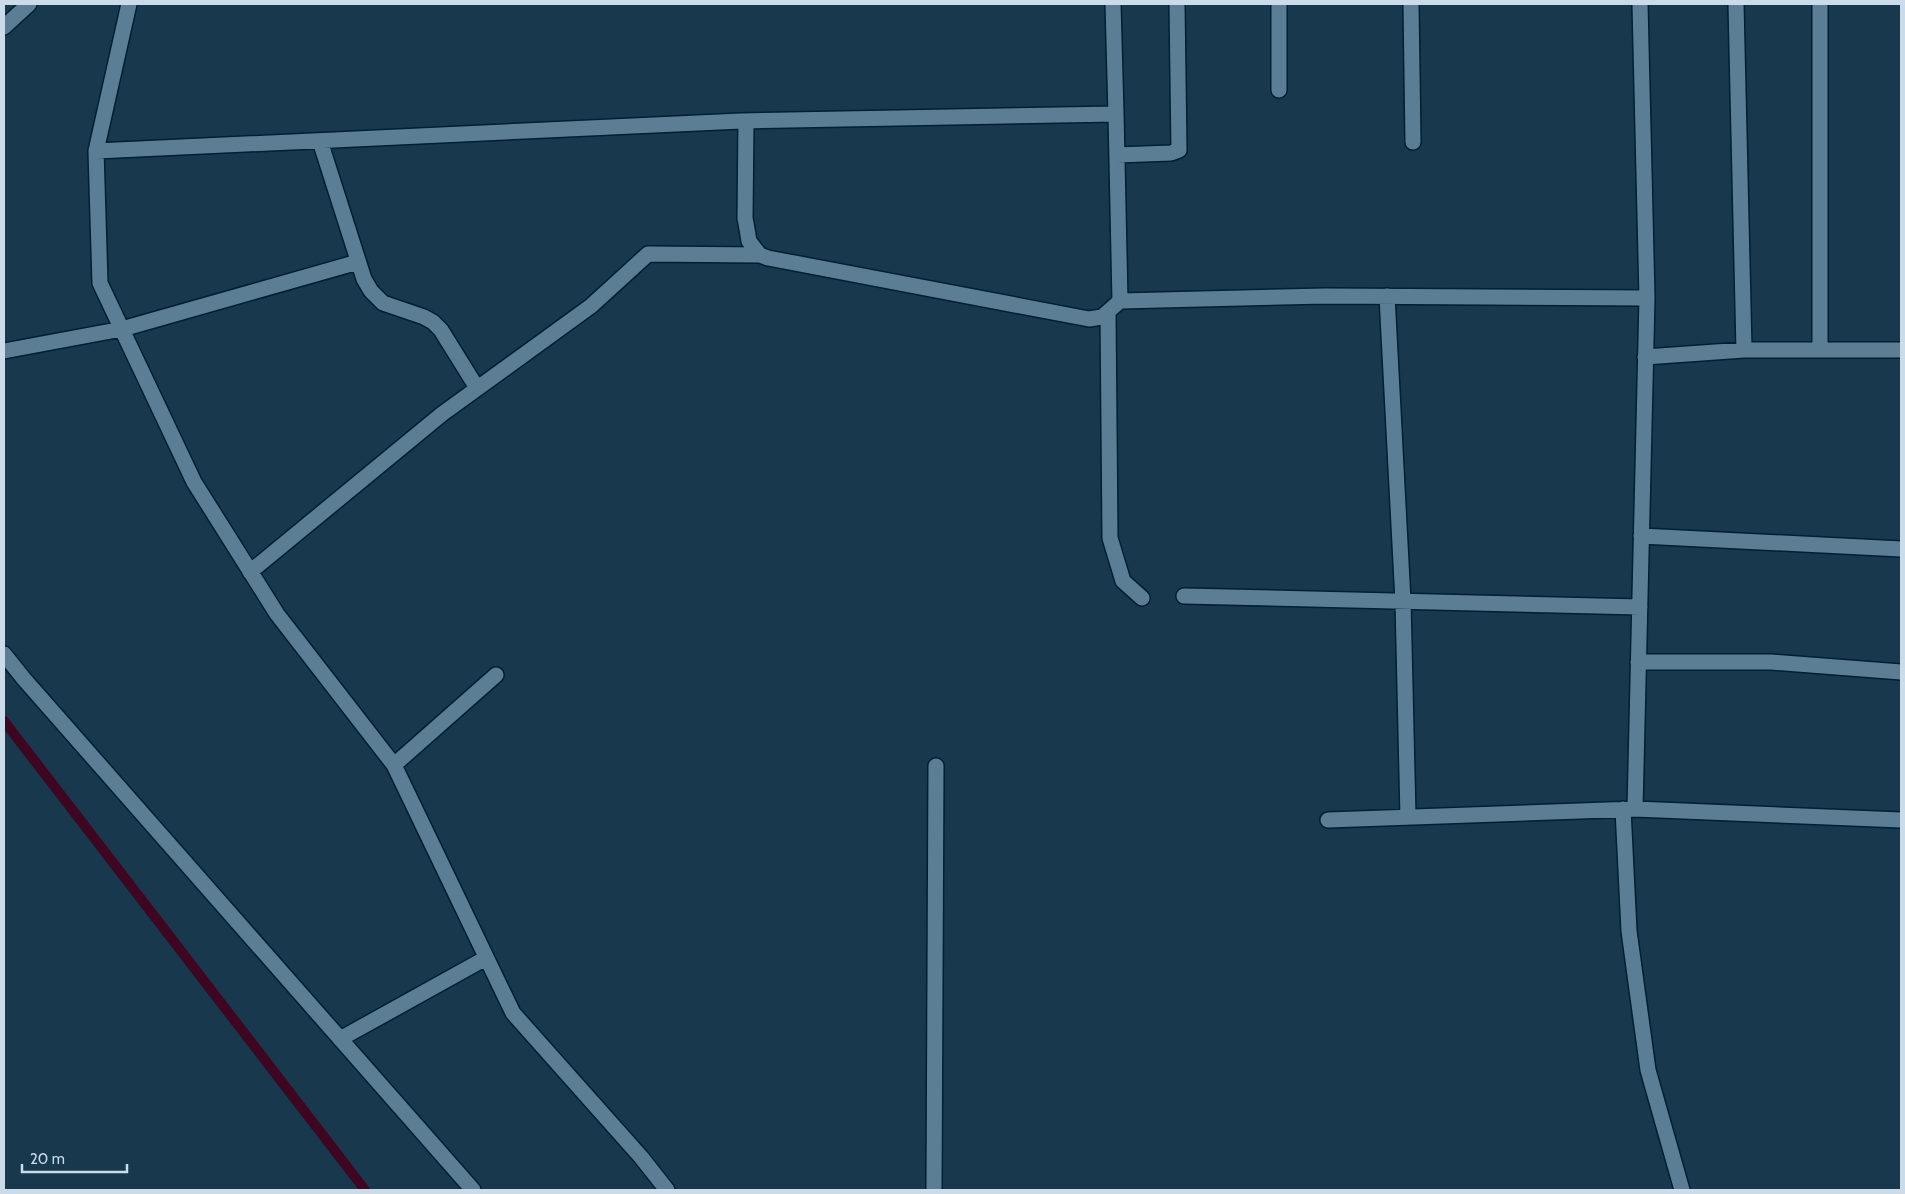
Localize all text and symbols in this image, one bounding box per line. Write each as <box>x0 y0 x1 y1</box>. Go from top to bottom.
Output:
scale bar <box>22 1142 128 1174</box>
text: 20 m <box>30 1150 65 1168</box>

